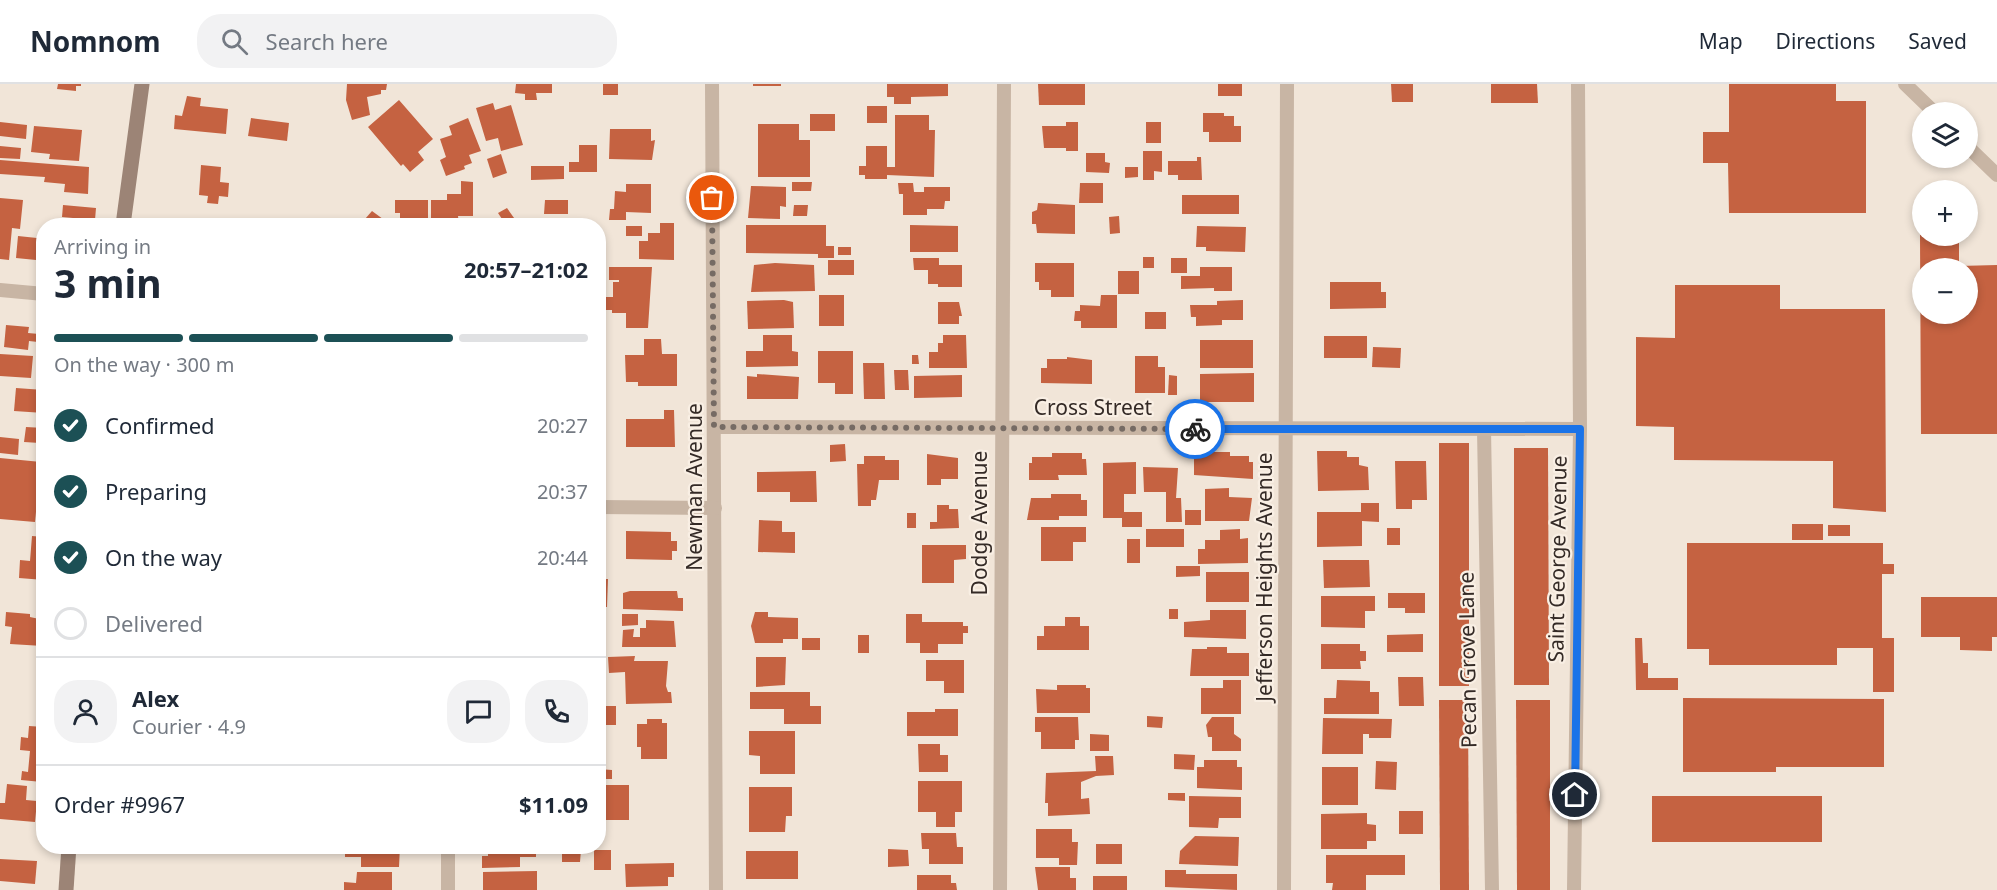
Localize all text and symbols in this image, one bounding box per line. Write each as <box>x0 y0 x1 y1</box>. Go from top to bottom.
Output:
search box <box>197 14 617 68</box>
text: Nomnom <box>30 22 161 60</box>
icon: search <box>218 25 251 58</box>
text: Search here <box>266 26 388 56</box>
text: Map <box>1699 27 1743 55</box>
text: Directions <box>1776 27 1875 55</box>
text: Saved <box>1908 27 1967 55</box>
map controls <box>1912 102 1978 324</box>
button: layers <box>1912 102 1978 168</box>
pin <box>686 172 737 223</box>
button: + <box>1912 180 1978 246</box>
icon: bag <box>695 181 728 214</box>
text: Arriving in <box>54 233 151 260</box>
text: 20:57–21:02 <box>464 254 588 284</box>
text: 3 min <box>54 256 161 309</box>
button: − <box>1912 258 1978 324</box>
text: On the way · 300 m <box>54 351 234 378</box>
street label: Cross Street <box>1034 393 1153 421</box>
courier <box>1165 399 1225 459</box>
street label: Newman Avenue <box>680 403 708 571</box>
icon: check <box>54 409 87 442</box>
text: Confirmed <box>105 410 215 440</box>
text: 20:27 <box>537 412 588 439</box>
icon: bike <box>1179 413 1212 446</box>
street label: Dodge Avenue <box>965 451 993 595</box>
street label: Jefferson Heights Avenue <box>1250 452 1278 704</box>
street label: Saint George Avenue <box>1541 455 1573 663</box>
icon: check <box>54 475 87 508</box>
text: Preparing <box>105 476 207 506</box>
text: 20:37 <box>537 478 588 505</box>
icon: check <box>54 541 87 574</box>
text: On the way <box>105 542 222 572</box>
text: 20:44 <box>537 544 588 571</box>
street label: Pecan Grove Lane <box>1451 572 1483 748</box>
text: Delivered <box>105 608 203 638</box>
button: person <box>54 680 117 743</box>
button: chat <box>447 680 510 743</box>
button: phone <box>525 680 588 743</box>
text: Alex <box>132 683 179 713</box>
text: Courier · 4.9 <box>132 713 246 740</box>
pin <box>1549 769 1600 820</box>
icon: home <box>1558 778 1591 811</box>
text: Order #9967 <box>54 789 185 819</box>
text: $11.09 <box>519 789 588 819</box>

